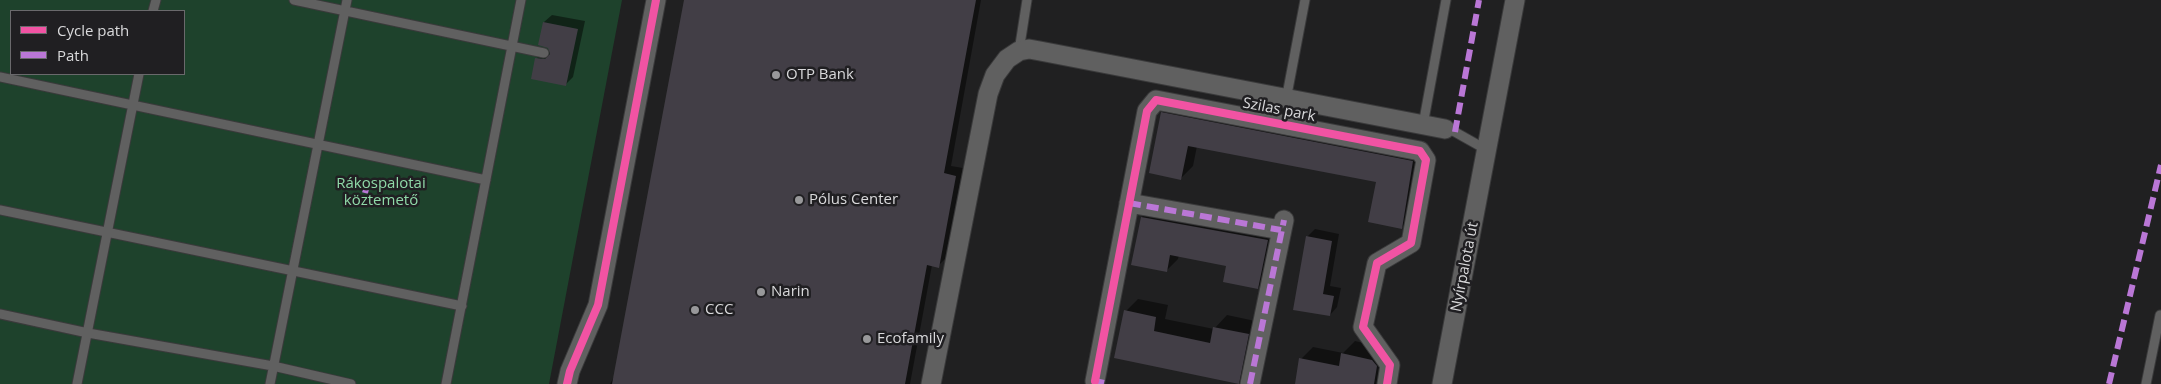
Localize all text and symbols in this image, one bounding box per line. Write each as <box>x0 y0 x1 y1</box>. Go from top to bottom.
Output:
legend <box>10 10 185 75</box>
text: Cycle path <box>57 20 129 40</box>
text: Path <box>57 45 89 65</box>
place label: OTP Bank <box>786 66 854 84</box>
marker: OTP Bank <box>770 69 782 81</box>
street label: Szilas park <box>1241 94 1317 126</box>
park label: Rákospalotai köztemető <box>336 175 426 210</box>
place label: Pólus Center <box>809 191 898 209</box>
marker: Pólus Center <box>793 194 805 206</box>
street label: Nyírpalota út <box>1447 221 1483 313</box>
place label: Narin <box>771 283 810 301</box>
marker: Narin <box>755 286 767 298</box>
place label: CCC <box>705 301 733 319</box>
marker: CCC <box>689 304 701 316</box>
place label: Ecofamily <box>877 330 944 348</box>
marker: Ecofamily <box>861 333 873 345</box>

